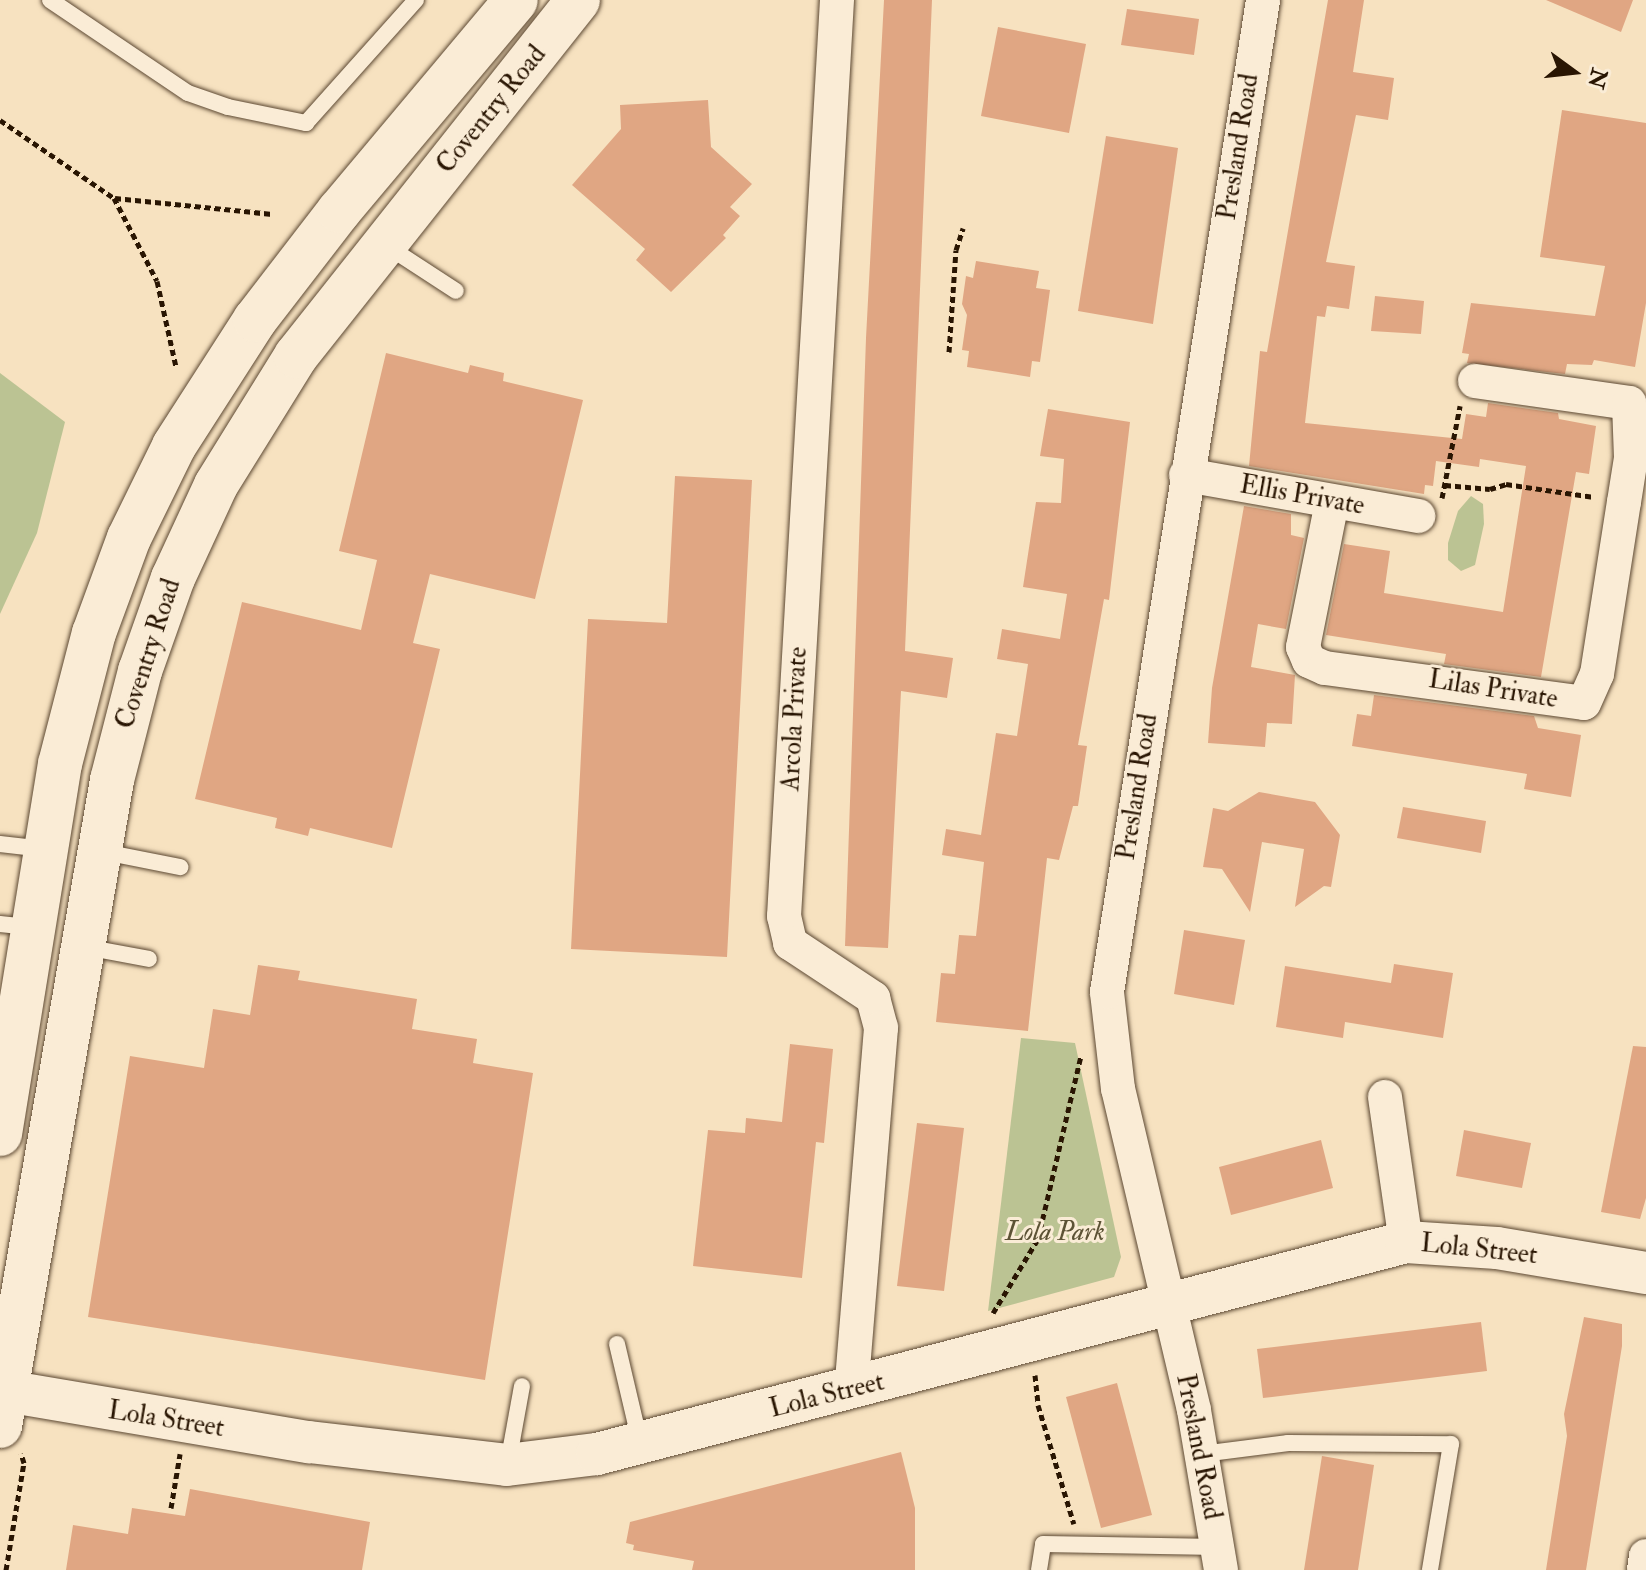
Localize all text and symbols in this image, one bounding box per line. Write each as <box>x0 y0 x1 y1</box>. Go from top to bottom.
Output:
north arrow <box>1534 32 1614 112</box>
street label: Coventry Road <box>431 40 553 180</box>
text: N <box>1581 65 1613 91</box>
street label: Presland Road <box>1212 72 1266 222</box>
street label: Ellis Private <box>1237 470 1367 522</box>
street label: Coventry Road <box>110 575 188 733</box>
street label: Arcola Private <box>776 646 814 792</box>
street label: Lilas Private <box>1426 664 1560 716</box>
street label: Presland Road <box>1111 712 1165 862</box>
park label: Lola Park <box>1005 1217 1105 1249</box>
street label: Lola Street <box>1419 1228 1539 1272</box>
street label: Lola Street <box>767 1367 887 1425</box>
street label: Presland Road <box>1169 1372 1227 1522</box>
street label: Lola Street <box>106 1395 226 1445</box>

